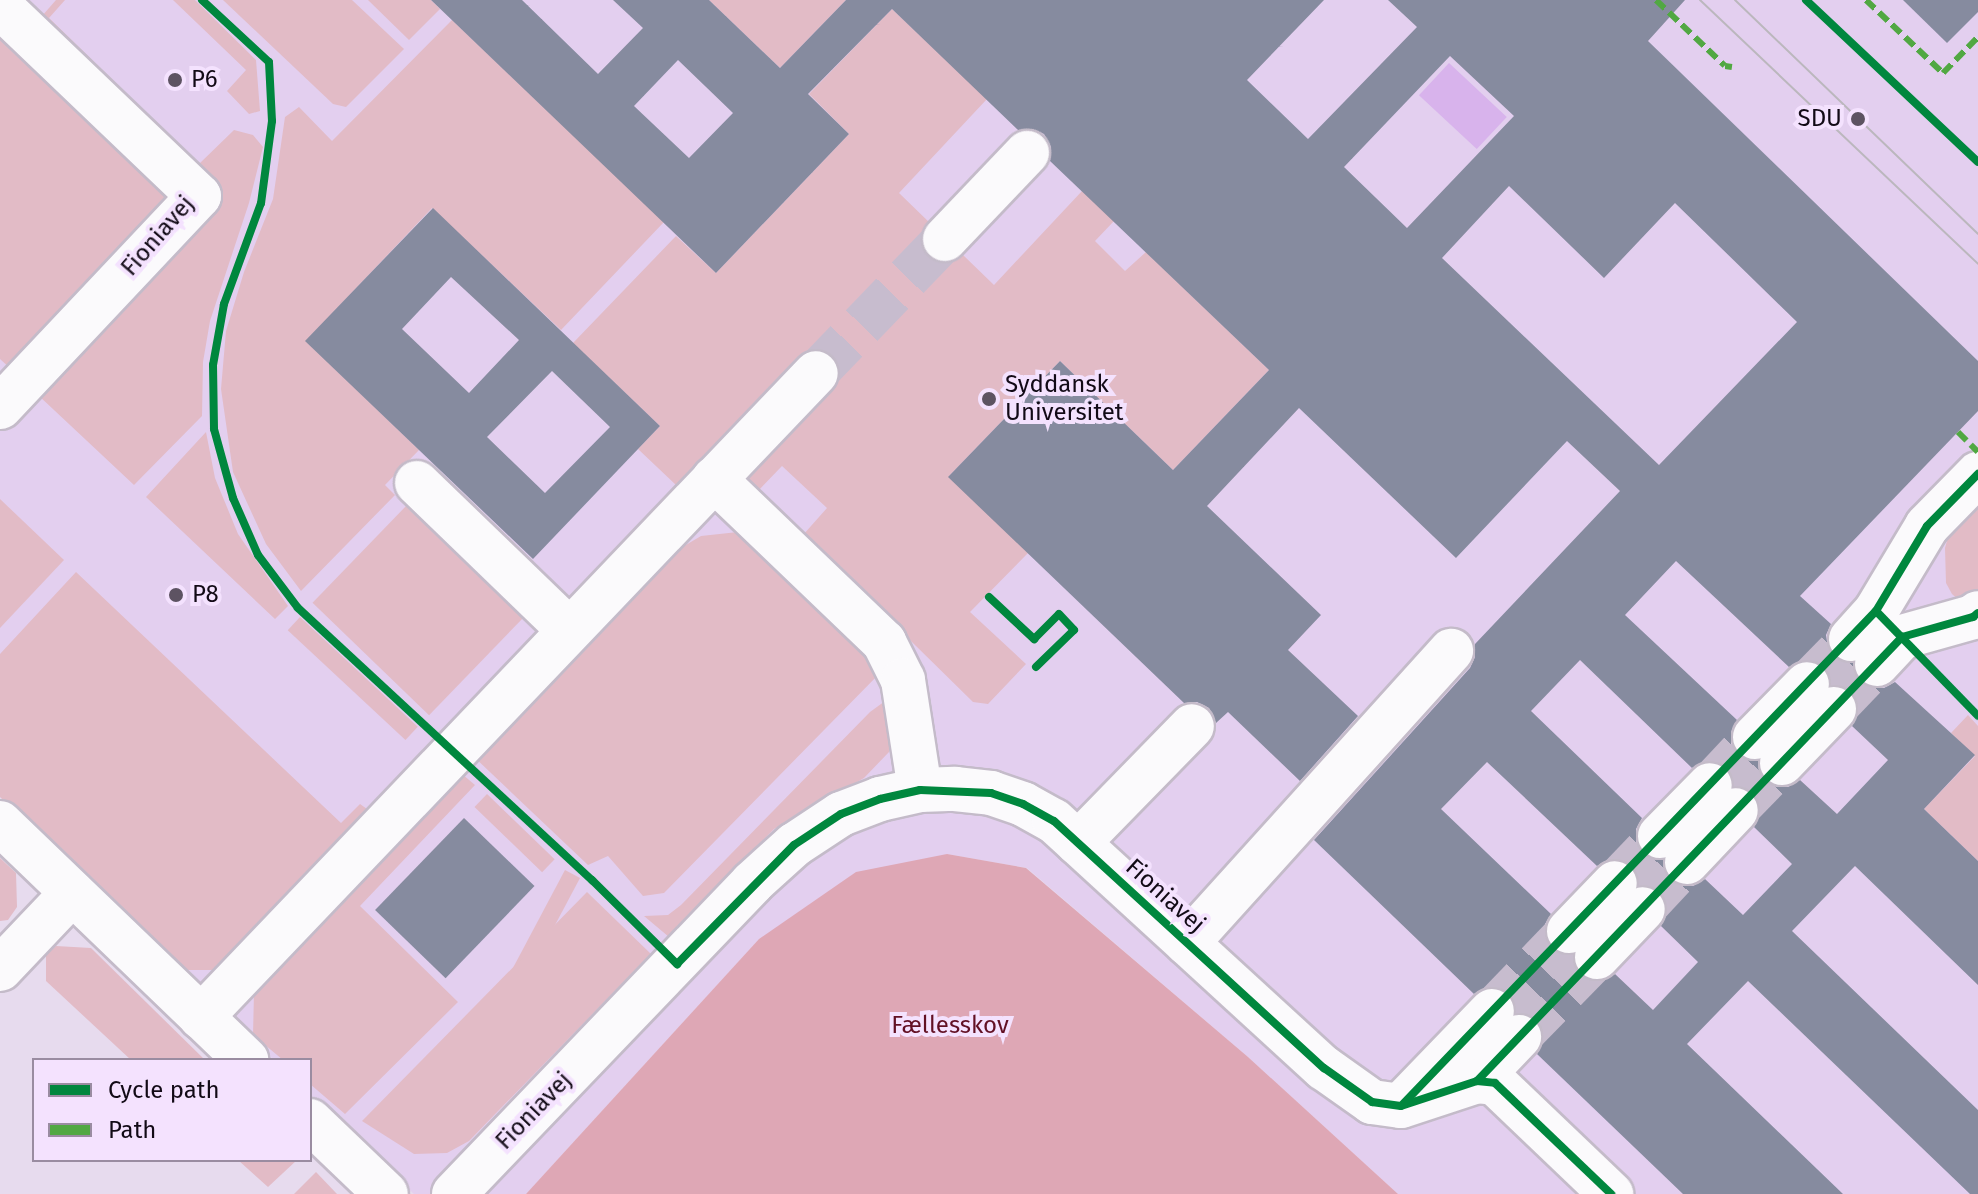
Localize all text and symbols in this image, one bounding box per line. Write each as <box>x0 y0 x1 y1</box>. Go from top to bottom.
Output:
place label: P6 <box>191 66 217 94</box>
marker: P6 <box>166 71 184 89</box>
place label: SDU <box>1798 105 1842 133</box>
marker: SDU <box>1849 110 1867 128</box>
street label: Fioniavej <box>115 190 201 282</box>
place label: Syddansk Universitet <box>1005 371 1123 427</box>
marker: Syddansk Universitet <box>980 390 998 408</box>
place label: P8 <box>192 581 219 609</box>
marker: P8 <box>167 586 185 604</box>
street label: Fioniavej <box>1119 853 1211 939</box>
park label: Fællesskov <box>891 1012 1009 1040</box>
legend <box>32 1058 312 1162</box>
street label: Fioniavej <box>490 1066 578 1156</box>
text: Cycle path <box>108 1076 220 1104</box>
text: Path <box>108 1116 156 1144</box>

